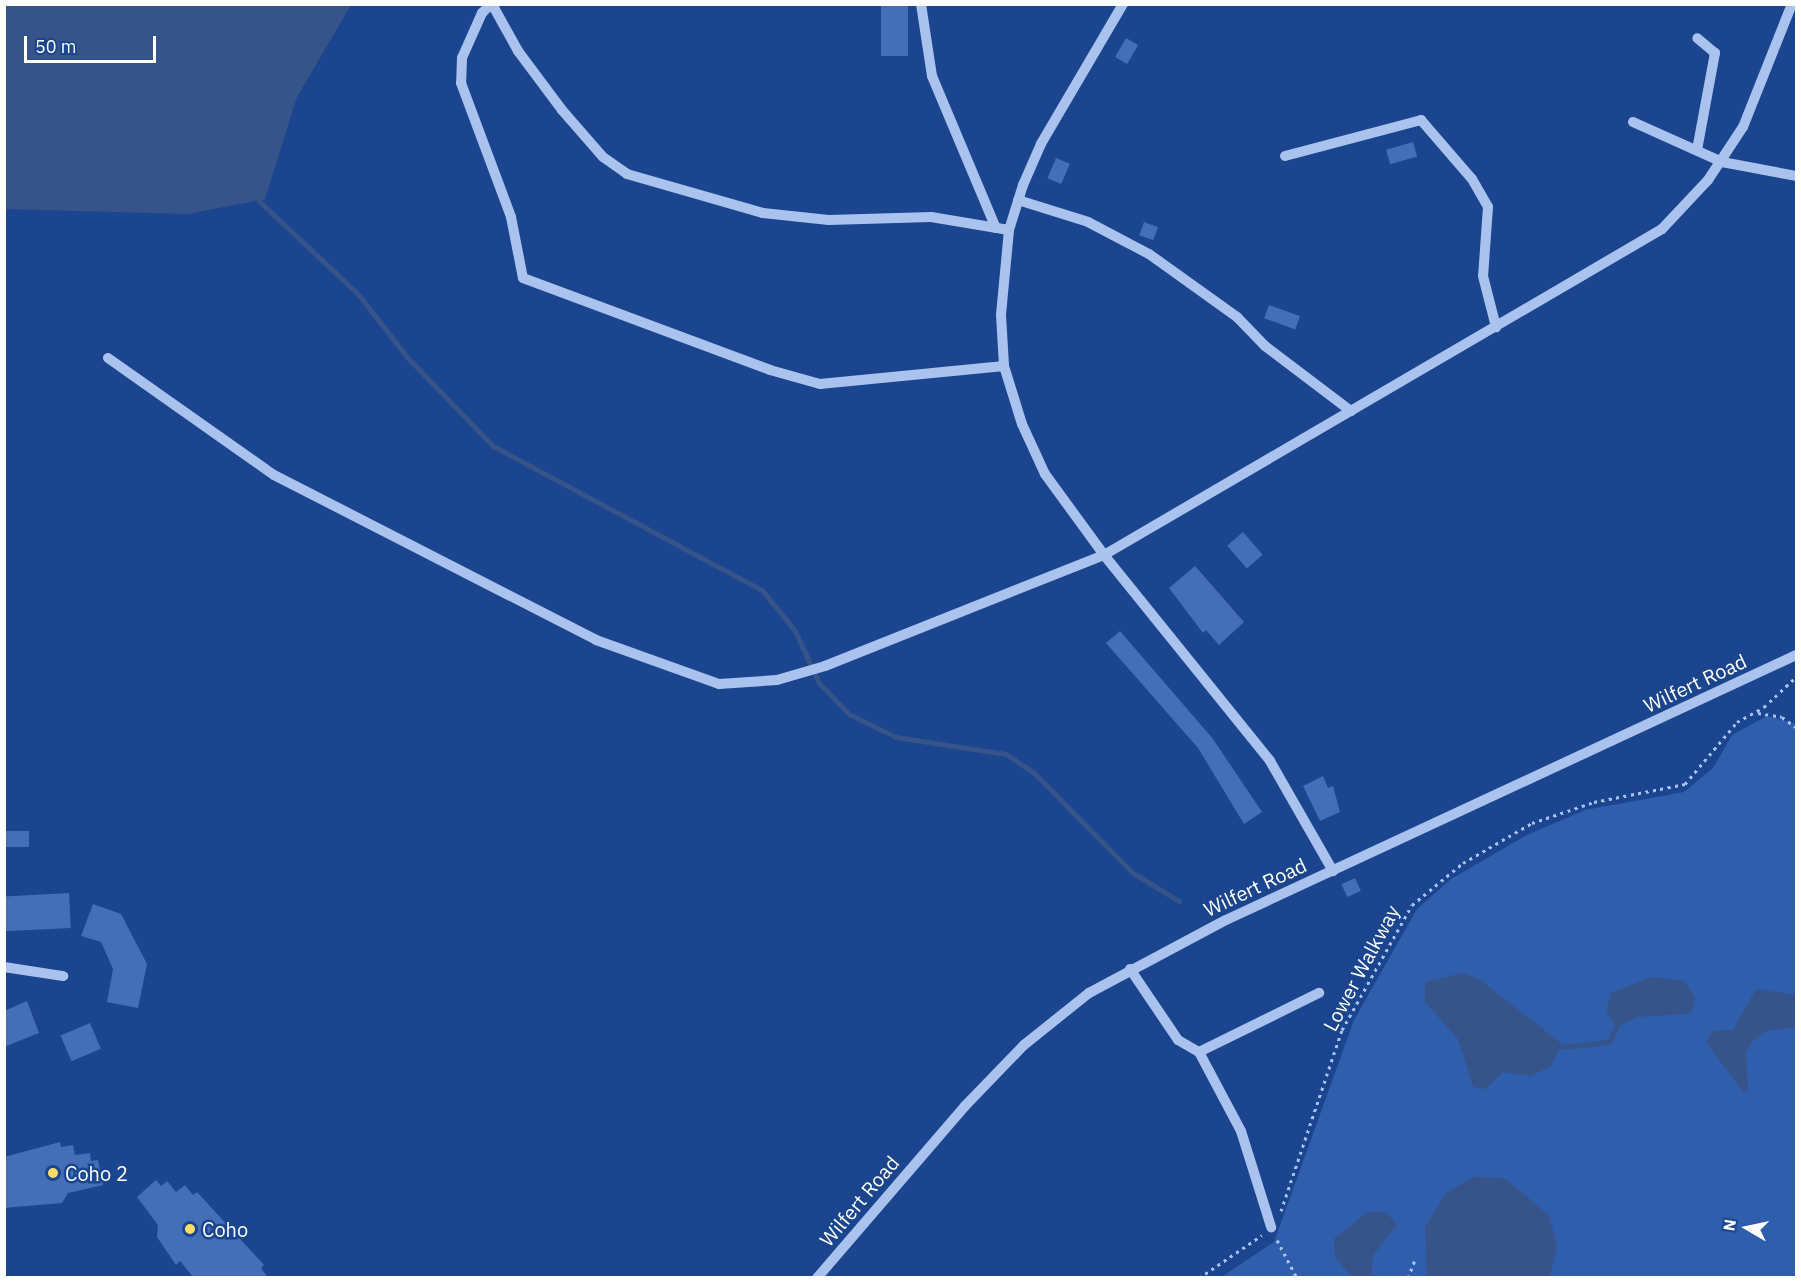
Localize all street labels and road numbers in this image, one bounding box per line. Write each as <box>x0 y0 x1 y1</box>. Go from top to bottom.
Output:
street label: Wilfert Road <box>1640 649 1750 717</box>
street label: Wilfert Road <box>1200 853 1310 921</box>
street label: Lower Walkway <box>1318 901 1404 1035</box>
street label: Wilfert Road <box>814 1151 904 1251</box>

